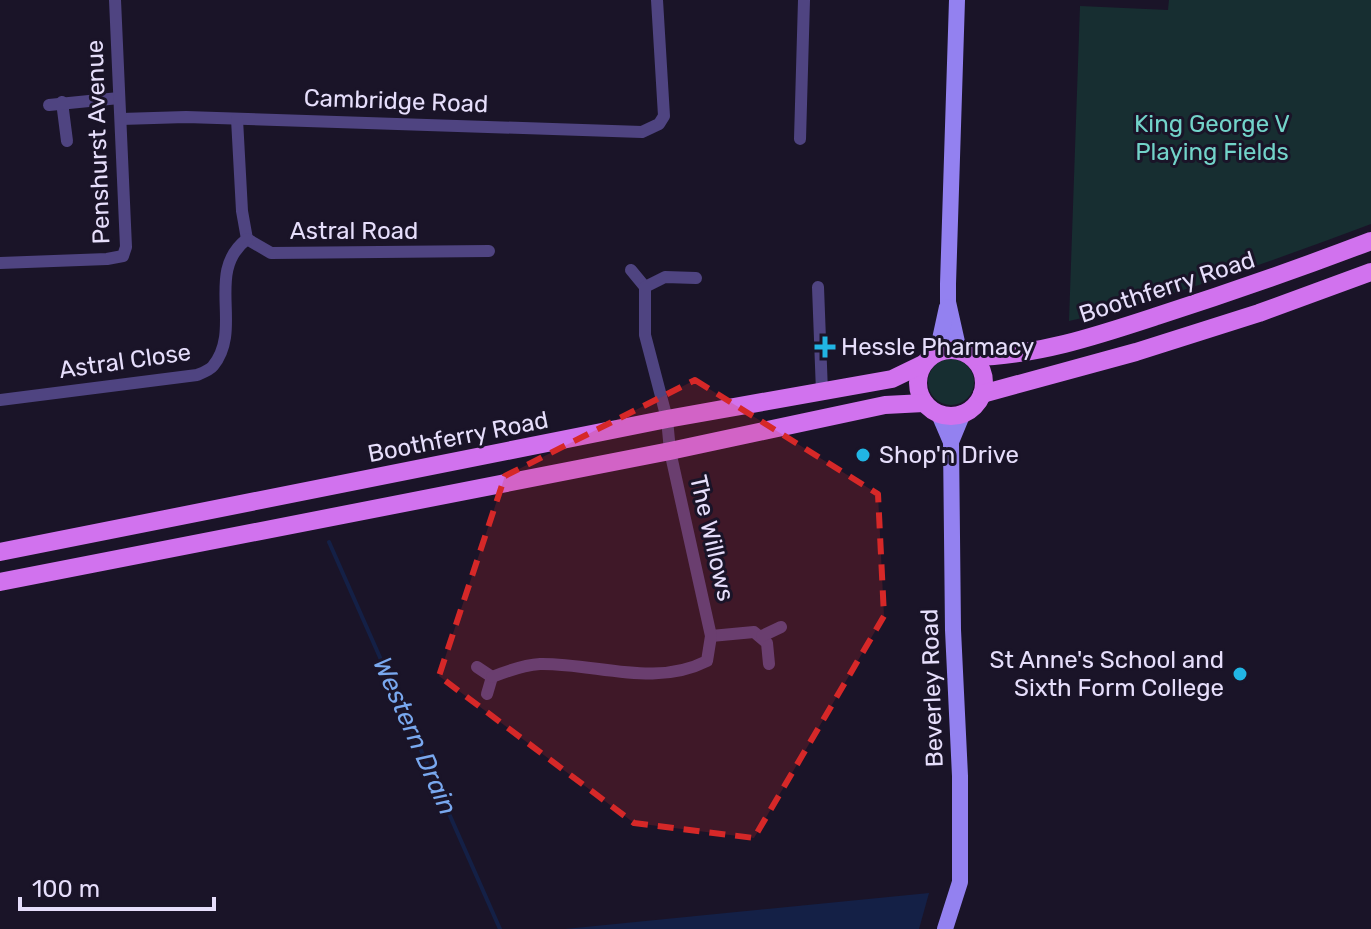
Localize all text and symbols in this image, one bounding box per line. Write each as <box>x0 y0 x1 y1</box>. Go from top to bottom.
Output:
street label: Penshurst Avenue <box>80 39 116 245</box>
street label: Cambridge Road <box>303 84 489 118</box>
park label: King George V Playing Fields <box>1134 110 1290 166</box>
street label: Astral Road <box>290 217 418 245</box>
street label: Boothferry Road <box>1075 245 1259 329</box>
place label: Hessle Pharmacy <box>841 333 1034 361</box>
street label: Astral Close <box>57 338 193 384</box>
marker: Hessle Pharmacy <box>816 338 834 356</box>
street label: Boothferry Road <box>365 406 551 468</box>
place label: Shop'n Drive <box>879 441 1019 469</box>
marker: Shop'n Drive <box>854 446 872 464</box>
street label: The Willows <box>684 472 740 604</box>
street label: Beverley Road <box>915 608 949 768</box>
place label: St Anne's School and Sixth Form College <box>990 646 1224 702</box>
water label: Western Drain <box>366 652 464 820</box>
marker: St Anne's School and Sixth Form College <box>1231 665 1249 683</box>
scale bar <box>20 861 214 911</box>
text: 100 m <box>32 875 100 903</box>

